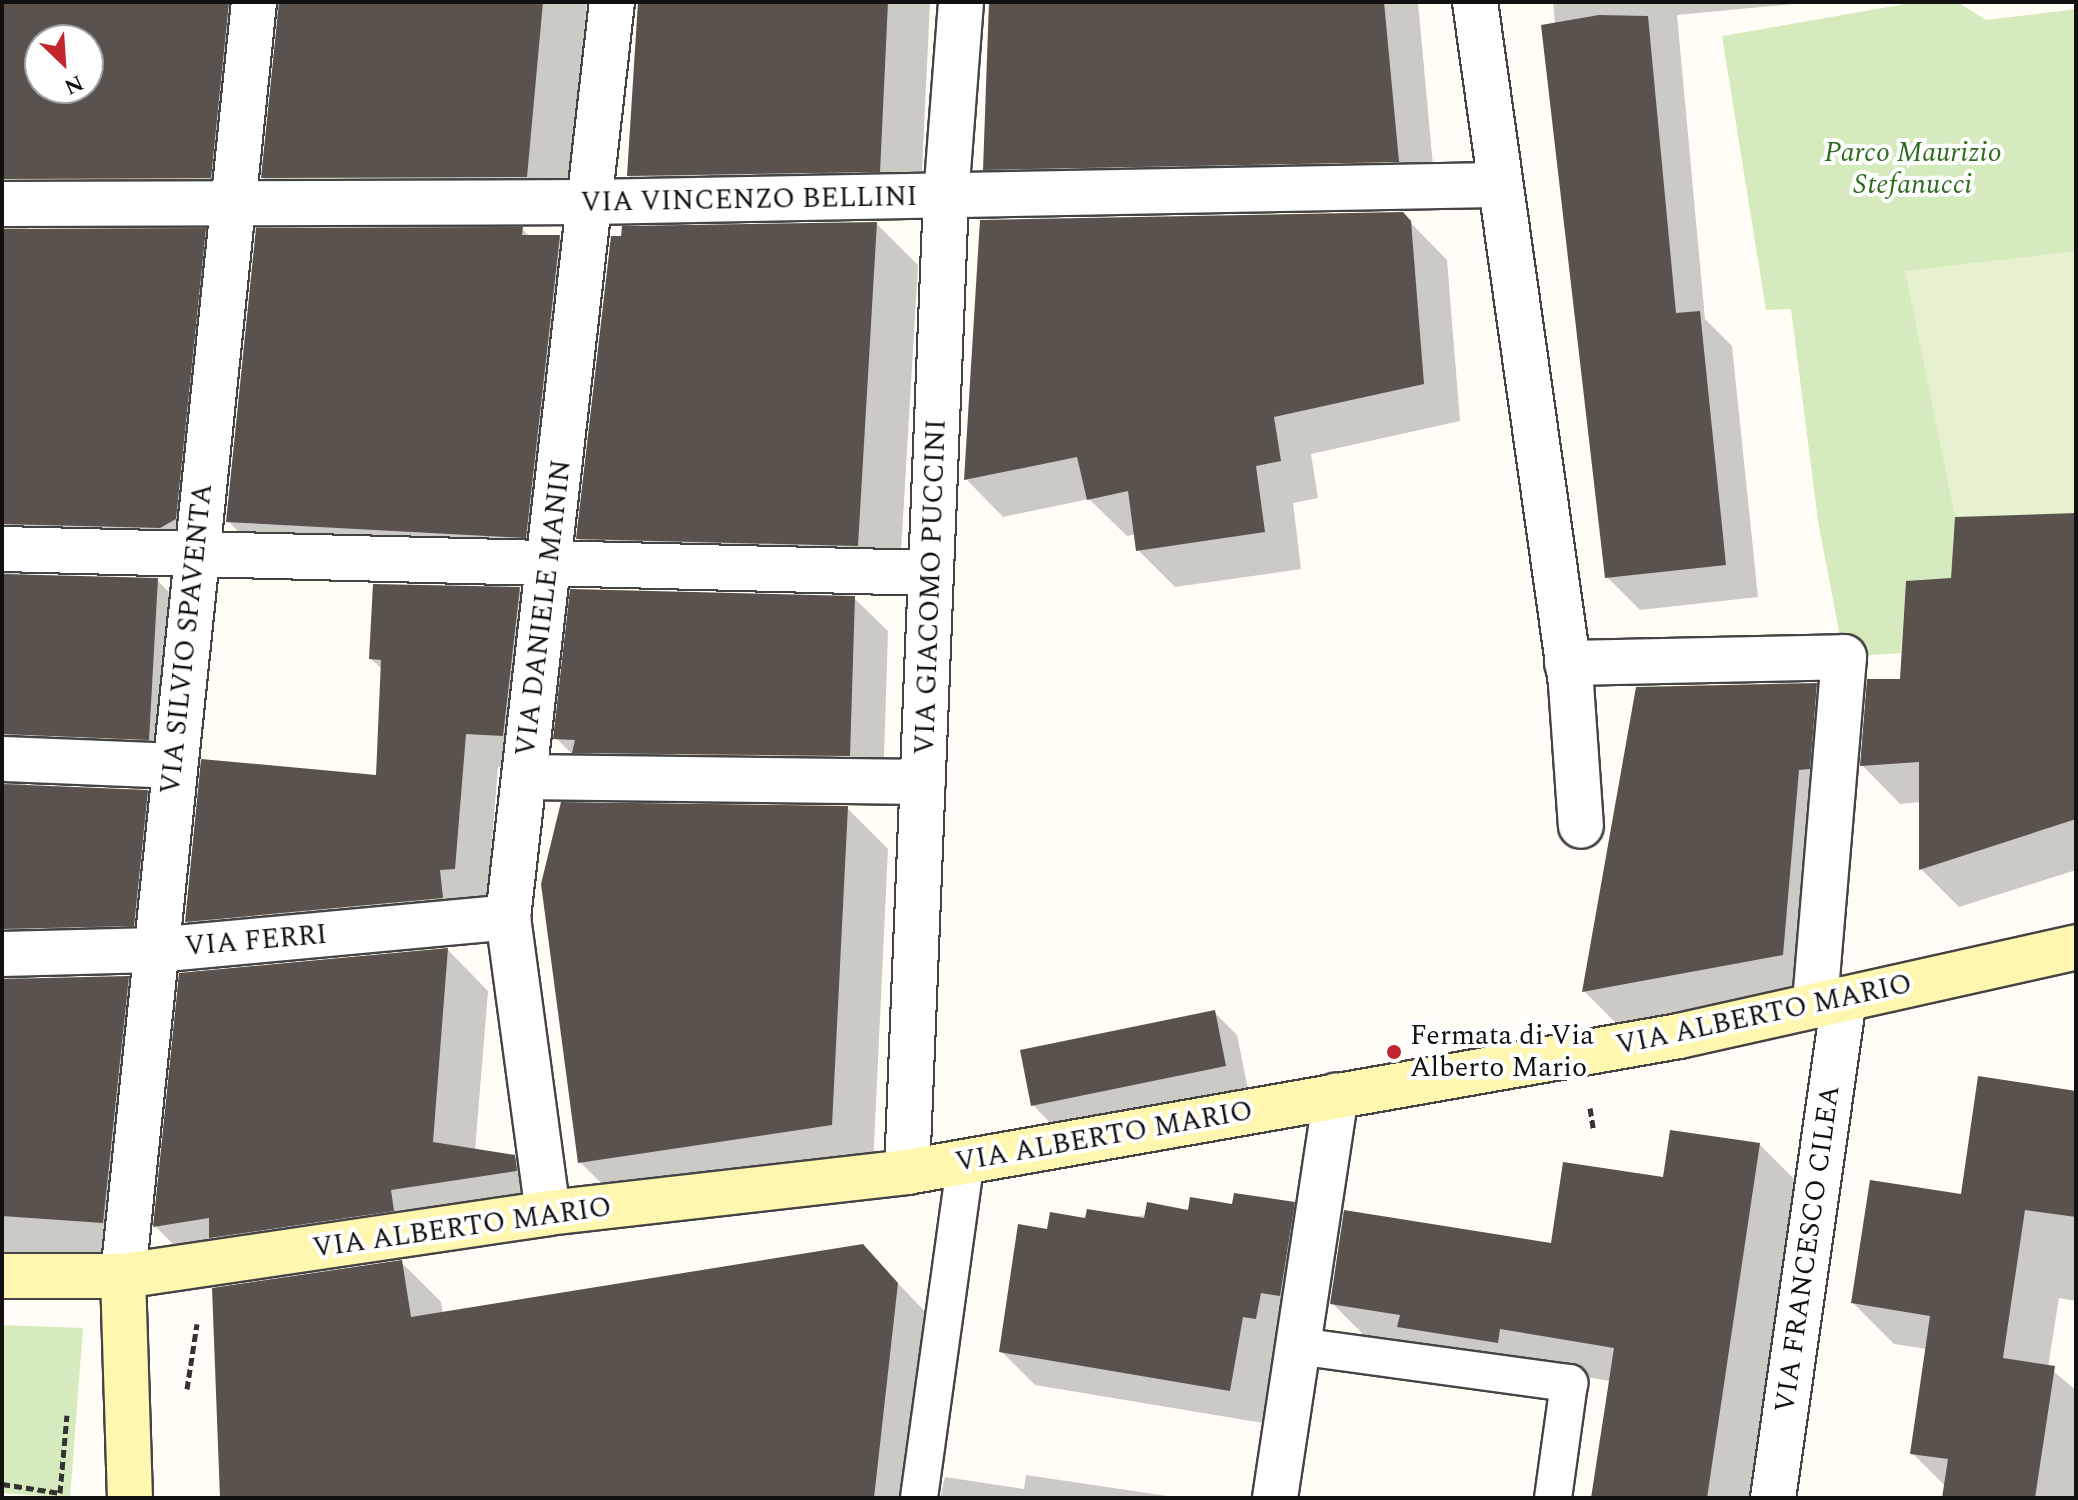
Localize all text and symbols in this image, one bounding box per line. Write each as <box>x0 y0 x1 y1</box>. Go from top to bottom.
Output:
north arrow <box>24 24 104 104</box>
text: N <box>58 66 89 103</box>
park label: Parco Maurizio Stefanucci <box>1824 136 2002 202</box>
street label: VIA VINCENZO BELLINI <box>580 180 918 220</box>
street label: VIA GIACOMO PUCCINI <box>908 419 954 755</box>
street label: VIA DANIELE MANIN <box>509 458 579 758</box>
street label: VIA SILVIO SPAVENTA <box>154 482 220 796</box>
street label: VIA FERRI <box>183 918 329 964</box>
street label: VIA ALBERTO MARIO <box>1613 967 1915 1063</box>
place label: Fermata di Via Alberto Mario <box>1410 1019 1594 1085</box>
marker: Fermata di Via Alberto Mario <box>1385 1043 1403 1061</box>
street label: VIA FRANCESCO CILEA <box>1768 1083 1848 1415</box>
street label: VIA ALBERTO MARIO <box>953 1094 1255 1180</box>
street label: VIA ALBERTO MARIO <box>310 1190 614 1266</box>

